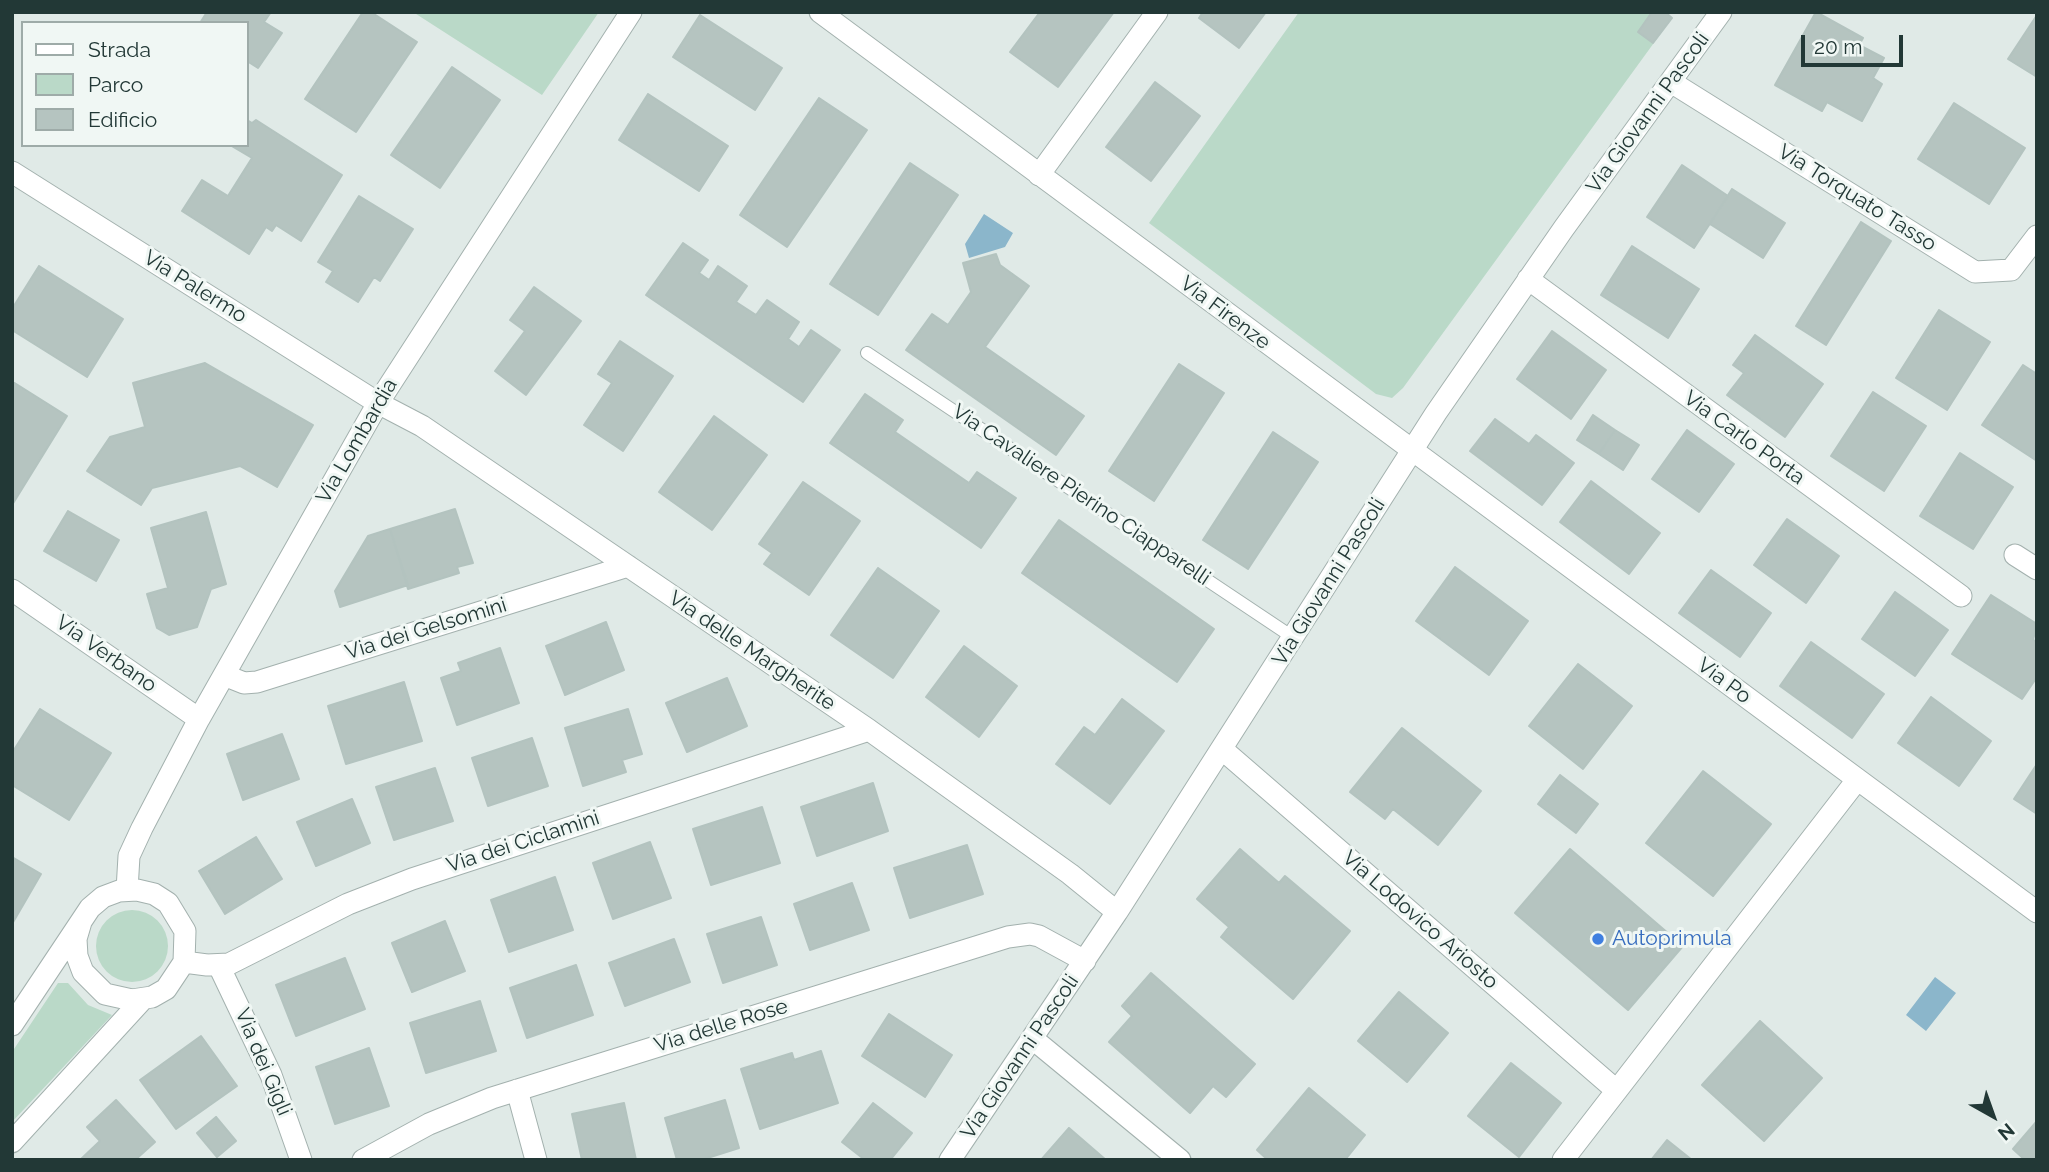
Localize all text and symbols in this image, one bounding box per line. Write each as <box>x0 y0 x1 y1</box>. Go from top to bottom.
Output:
legend <box>21 21 248 147</box>
scale bar <box>1804 21 1906 65</box>
street label: Via Giovanni Pascoli <box>1581 28 1715 198</box>
text: 20 m <box>1814 34 1862 59</box>
text: Strada <box>88 37 151 62</box>
text: Parco <box>88 72 143 97</box>
text: Edificio <box>88 107 157 132</box>
street label: Via Torquato Tasso <box>1773 139 1941 257</box>
street label: Via Palermo <box>139 245 251 329</box>
street label: Via Firenze <box>1175 271 1275 355</box>
street label: Via Lombardia <box>311 374 403 508</box>
street label: Via Carlo Porta <box>1678 386 1810 490</box>
street label: Via Cavaliere Pierino Ciapparelli <box>947 399 1215 591</box>
street label: Via Giovanni Pascoli <box>1267 494 1391 670</box>
street label: Via delle Margherite <box>664 586 840 716</box>
street label: Via dei Gelsomini <box>342 592 510 666</box>
street label: Via Verbano <box>51 610 161 698</box>
street label: Via Po <box>1692 653 1756 709</box>
street label: Via dei Ciclamini <box>443 805 603 879</box>
street label: Via Lodovico Ariosto <box>1337 845 1503 995</box>
place label: Autoprimula <box>1612 926 1732 952</box>
marker: Autoprimula <box>1590 931 1606 947</box>
street label: Via Giovanni Pascoli <box>956 970 1084 1144</box>
street label: Via delle Rose <box>651 994 791 1058</box>
street label: Via dei Gigli <box>229 1005 297 1119</box>
north arrow <box>1958 1081 2028 1151</box>
text: N <box>1994 1119 2019 1145</box>

